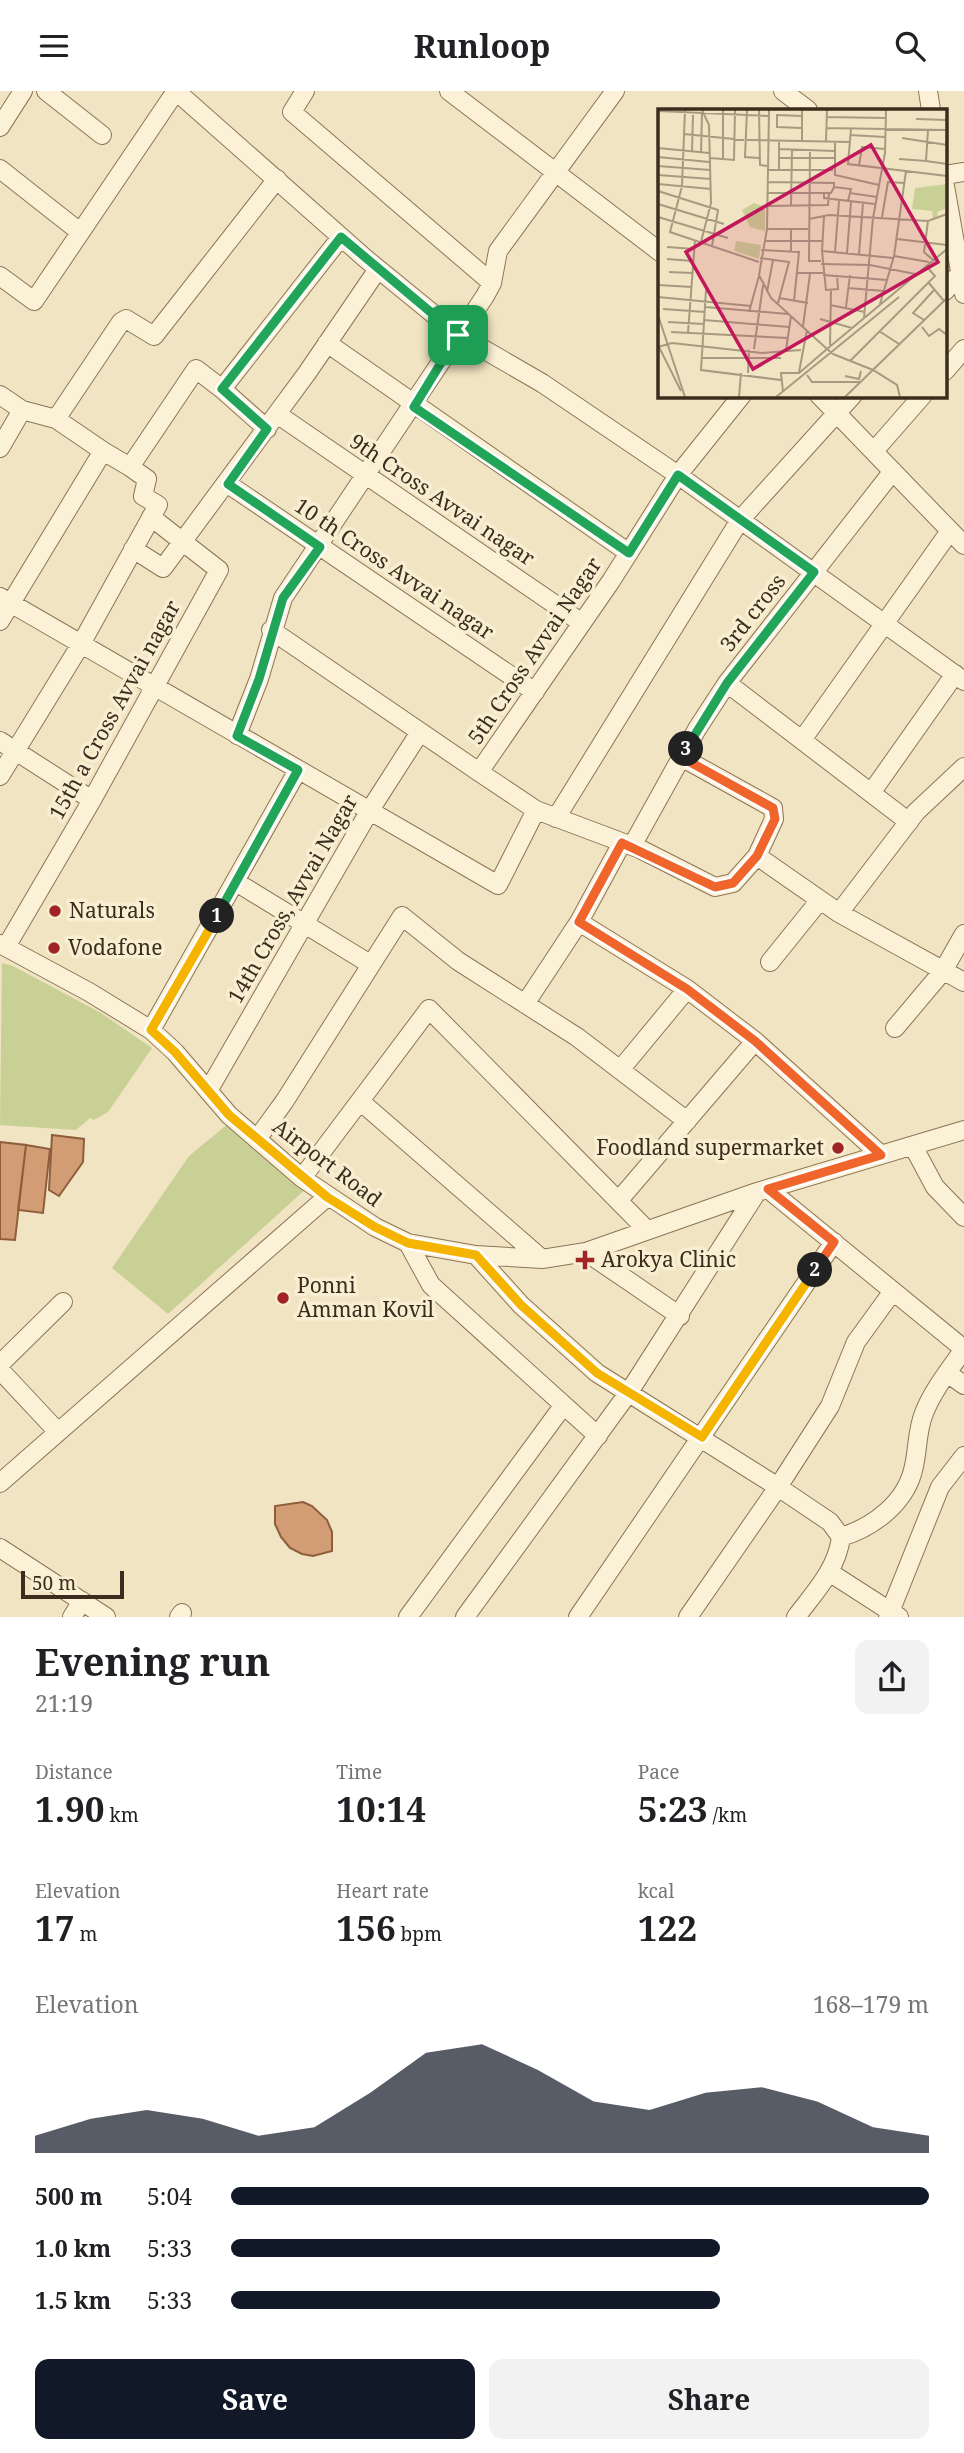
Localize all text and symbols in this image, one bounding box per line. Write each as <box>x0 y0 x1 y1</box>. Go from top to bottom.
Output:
text: Runloop <box>414 24 550 67</box>
icon: menu <box>35 27 73 65</box>
icon: search <box>891 27 929 65</box>
inset map <box>658 109 946 397</box>
pin <box>428 305 488 365</box>
icon: arrive <box>439 316 477 354</box>
street label: 9th Cross Avvai nagar <box>345 427 541 572</box>
street label: 10 th Cross Avvai nagar <box>289 491 500 645</box>
street label: 5th Cross Avvai Nagar <box>461 551 607 749</box>
street label: 3rd cross <box>713 568 791 657</box>
street label: 15th a Cross Avvai nagar <box>42 595 186 824</box>
pin: 3 <box>668 731 704 767</box>
text: 3 <box>680 735 691 761</box>
street label: 14th Cross, Avvai Nagar <box>221 789 364 1008</box>
place label: Naturals <box>69 896 155 924</box>
pin: 1 <box>200 899 234 933</box>
text: 1 <box>211 902 222 928</box>
marker: Naturals <box>47 903 63 919</box>
place label: Vodafone <box>68 933 162 961</box>
marker: Vodafone <box>46 940 62 956</box>
street label: Airport Road <box>267 1112 388 1212</box>
place label: Foodland supermarket <box>596 1133 824 1161</box>
marker: Foodland supermarket <box>830 1140 846 1156</box>
place label: Arokya Clinic <box>601 1245 736 1273</box>
marker: Arokya Clinic <box>575 1250 595 1270</box>
pin: 2 <box>798 1253 832 1287</box>
text: 2 <box>809 1256 820 1282</box>
place label: Ponni Amman Kovil <box>297 1271 435 1323</box>
marker: Ponni Amman Kovil <box>275 1290 291 1306</box>
scale bar <box>21 1567 124 1599</box>
text: 50 m <box>32 1570 76 1596</box>
text: Evening run <box>35 1635 270 1687</box>
button: share <box>855 1640 929 1714</box>
text: 21:19 <box>35 1687 93 1719</box>
text: Distance <box>35 1759 113 1785</box>
text: Time <box>336 1759 382 1785</box>
text: Pace <box>638 1759 679 1785</box>
text: 1.90 <box>35 1785 105 1832</box>
text: 10:14 <box>336 1785 426 1832</box>
text: 5:23 <box>638 1785 708 1832</box>
text: km <box>105 1802 139 1828</box>
text: /km <box>708 1802 747 1828</box>
text: Elevation <box>35 1878 121 1904</box>
text: Heart rate <box>336 1878 429 1904</box>
text: kcal <box>638 1878 674 1904</box>
text: 17 <box>35 1904 75 1951</box>
text: 156 <box>336 1904 396 1951</box>
text: 122 <box>638 1904 697 1951</box>
text: m <box>75 1921 97 1947</box>
text: bpm <box>396 1921 442 1947</box>
text: Elevation <box>35 1988 139 2020</box>
text: 168–179 m <box>813 1988 929 2020</box>
text: 500 m <box>35 2180 103 2212</box>
text: 5:04 <box>147 2180 192 2212</box>
text: 1.0 km <box>35 2232 111 2264</box>
text: 5:33 <box>147 2232 192 2264</box>
text: 1.5 km <box>35 2284 111 2316</box>
text: 5:33 <box>147 2284 192 2316</box>
button: Save <box>35 2359 475 2439</box>
button: Share <box>489 2359 929 2439</box>

